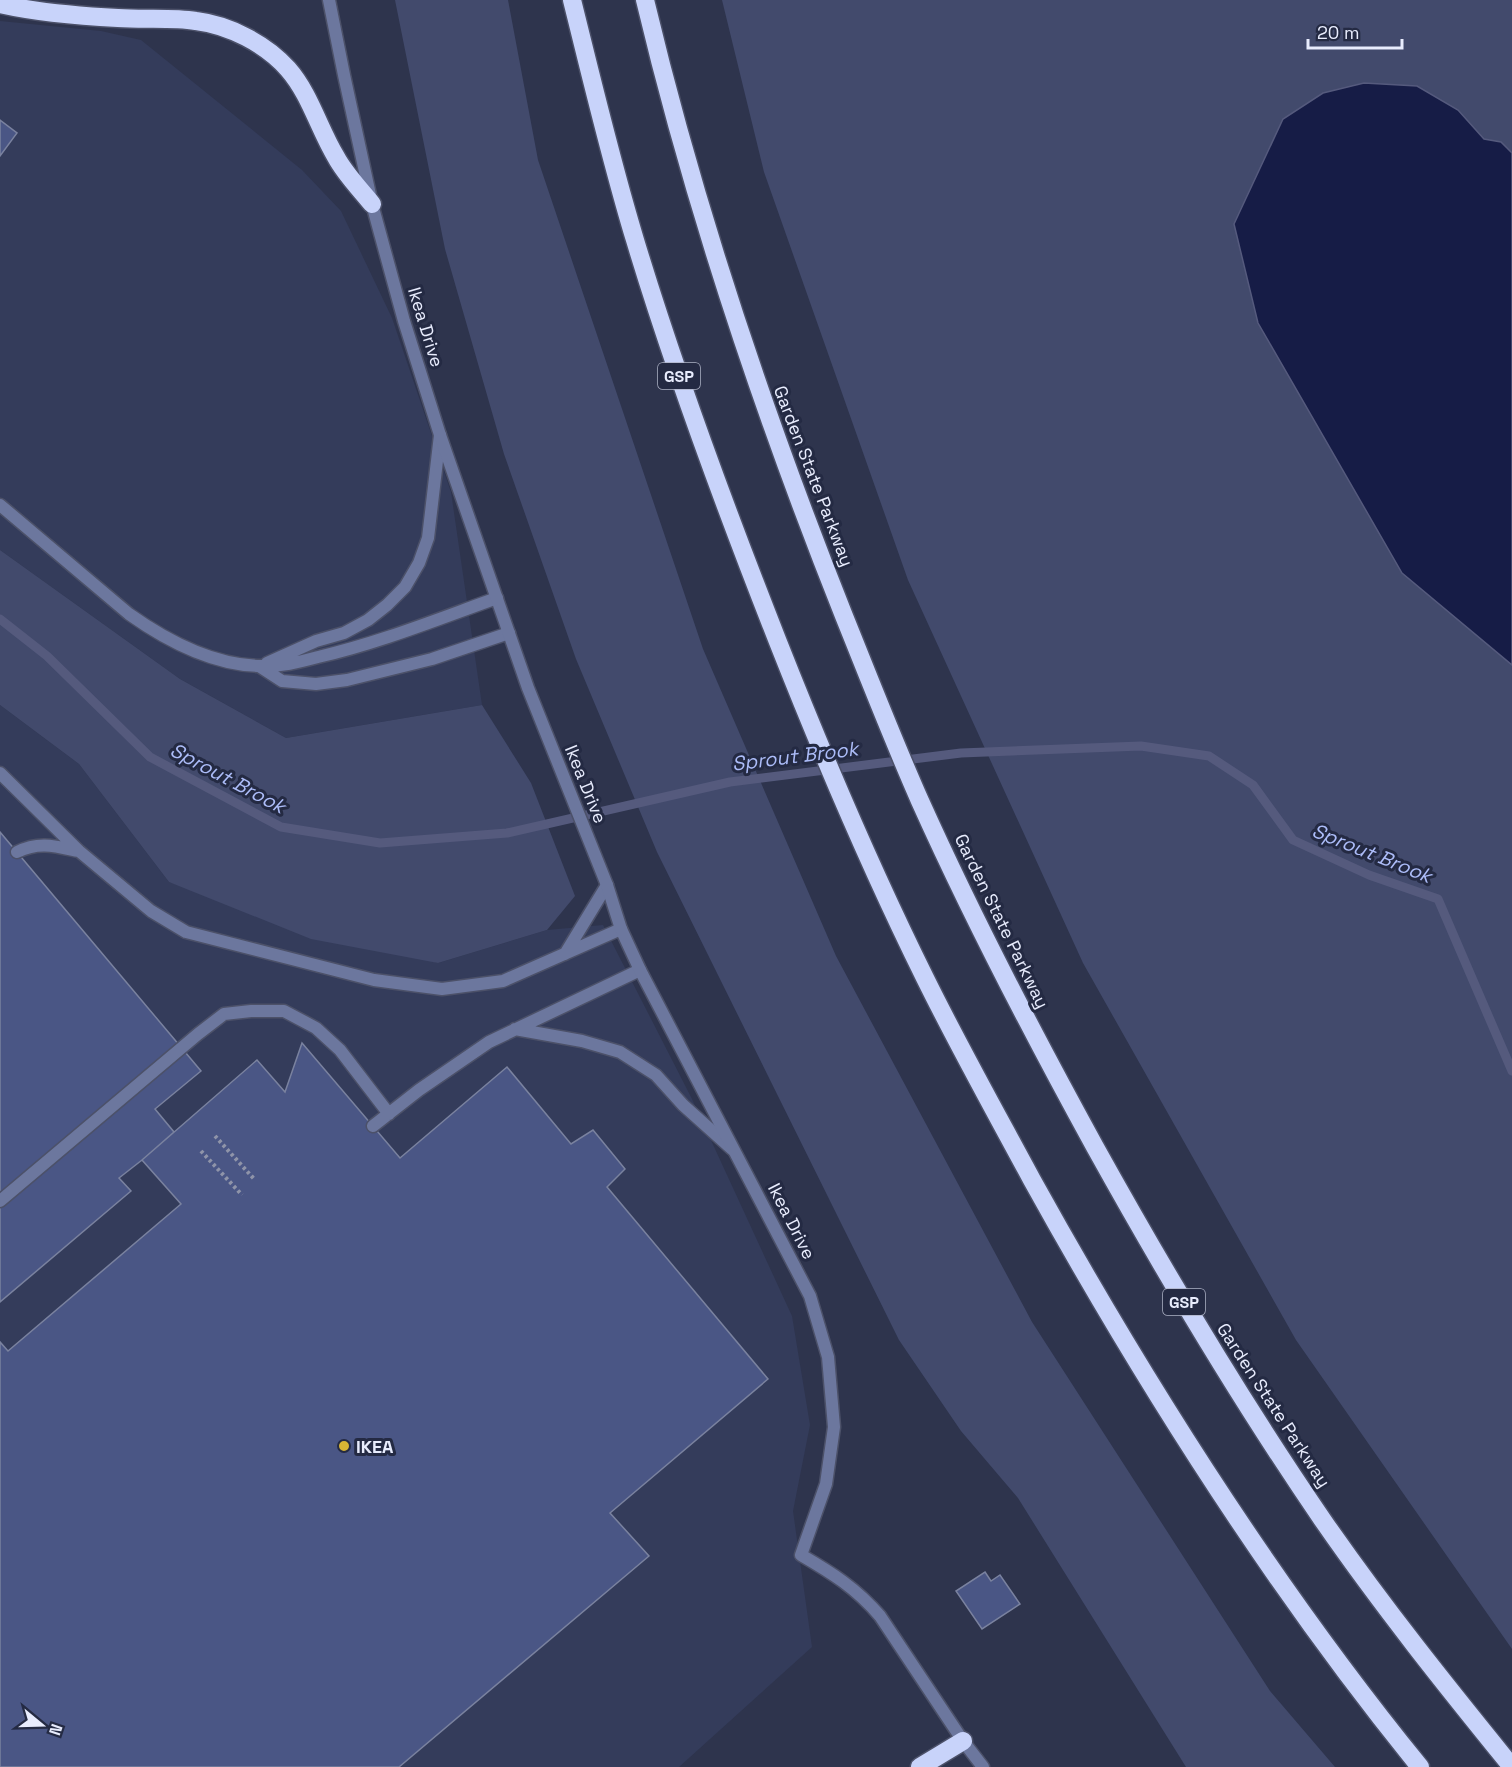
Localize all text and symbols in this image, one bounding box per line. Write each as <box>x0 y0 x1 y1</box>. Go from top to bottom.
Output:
scale bar <box>1308 12 1402 50</box>
text: 20 m <box>1317 21 1360 44</box>
street label: Ikea Drive <box>403 284 449 370</box>
road number: GSP <box>658 363 700 389</box>
street label: Garden State Parkway <box>769 382 859 570</box>
water label: Sprout Brook <box>730 735 862 777</box>
water label: Sprout Brook <box>166 737 292 820</box>
street label: Ikea Drive <box>560 742 612 826</box>
water label: Sprout Brook <box>1308 817 1438 890</box>
street label: Garden State Parkway <box>950 830 1054 1012</box>
street label: Ikea Drive <box>763 1179 821 1263</box>
road number: GSP <box>1163 1289 1205 1315</box>
street label: Garden State Parkway <box>1212 1318 1336 1492</box>
place label: IKEA <box>356 1435 394 1458</box>
marker: IKEA <box>337 1439 351 1453</box>
north arrow <box>12 1695 72 1755</box>
text: N <box>44 1721 67 1738</box>

